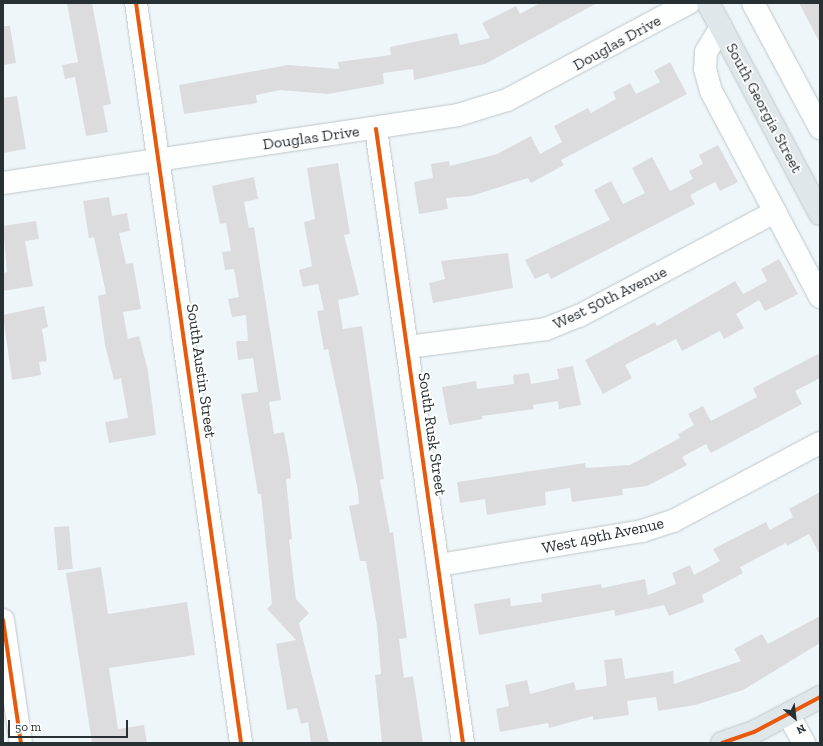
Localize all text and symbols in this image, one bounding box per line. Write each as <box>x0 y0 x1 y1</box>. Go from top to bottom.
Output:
street label: Douglas Drive <box>570 11 664 75</box>
street label: South Georgia Street <box>722 40 806 176</box>
street label: Douglas Drive <box>261 122 361 154</box>
street label: West 50th Avenue <box>550 262 670 334</box>
street label: South Austin Street <box>182 302 220 440</box>
street label: South Rusk Street <box>414 371 450 497</box>
street label: West 49th Avenue <box>540 514 666 558</box>
north arrow <box>775 698 815 738</box>
scale bar <box>10 712 130 738</box>
text: 50 m <box>15 720 41 734</box>
text: N <box>794 721 808 737</box>

